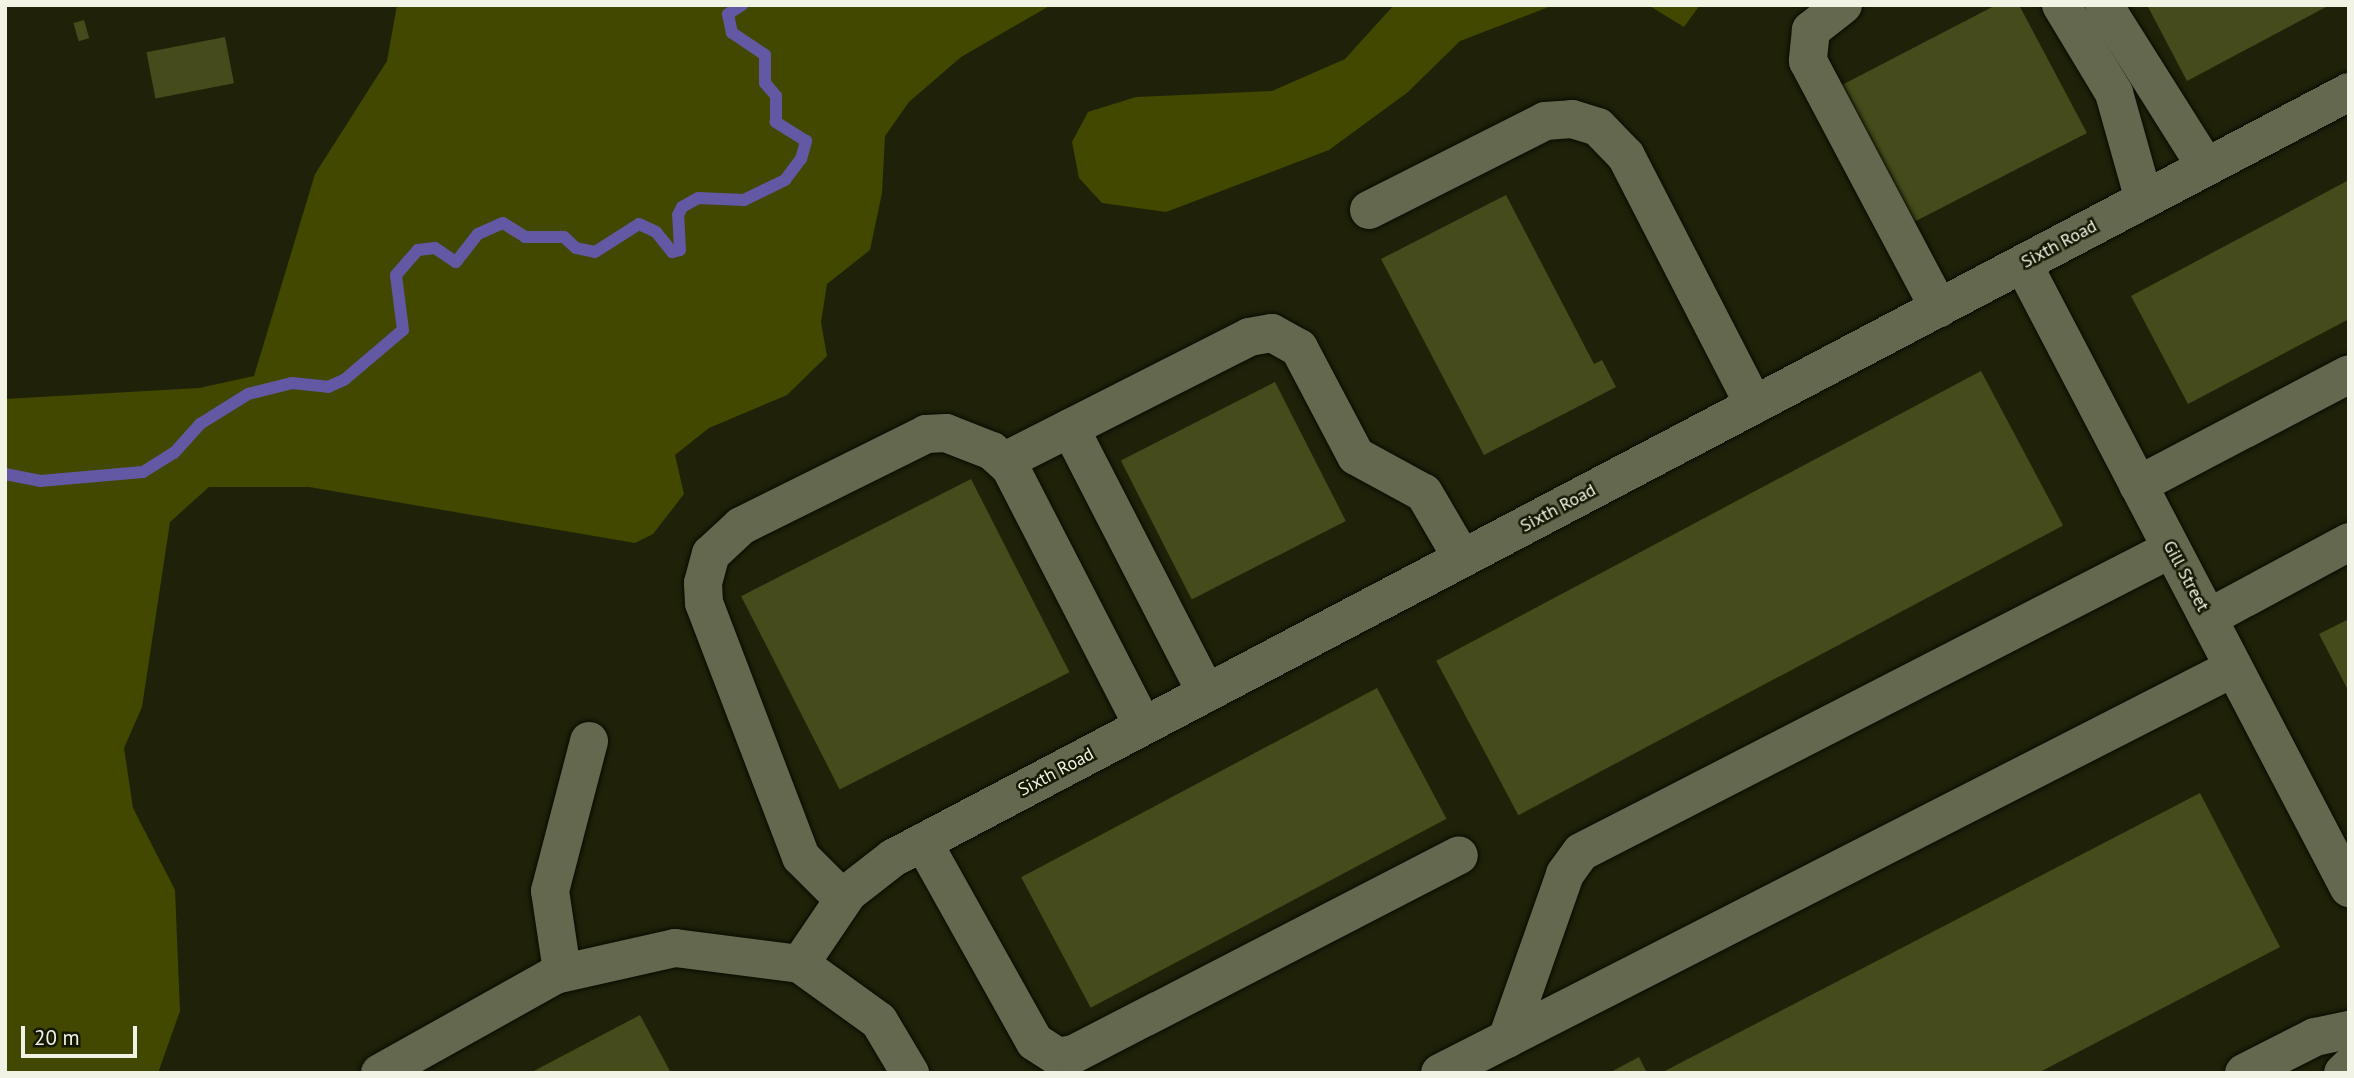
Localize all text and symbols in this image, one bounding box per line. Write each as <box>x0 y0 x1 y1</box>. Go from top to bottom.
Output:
street label: Sixth Road <box>2018 215 2100 273</box>
street label: Sixth Road <box>1517 479 1599 537</box>
street label: Gill Street <box>2158 537 2214 615</box>
street label: Sixth Road <box>1015 743 1097 801</box>
scale bar <box>24 1012 140 1056</box>
text: 20 m <box>34 1024 80 1051</box>

